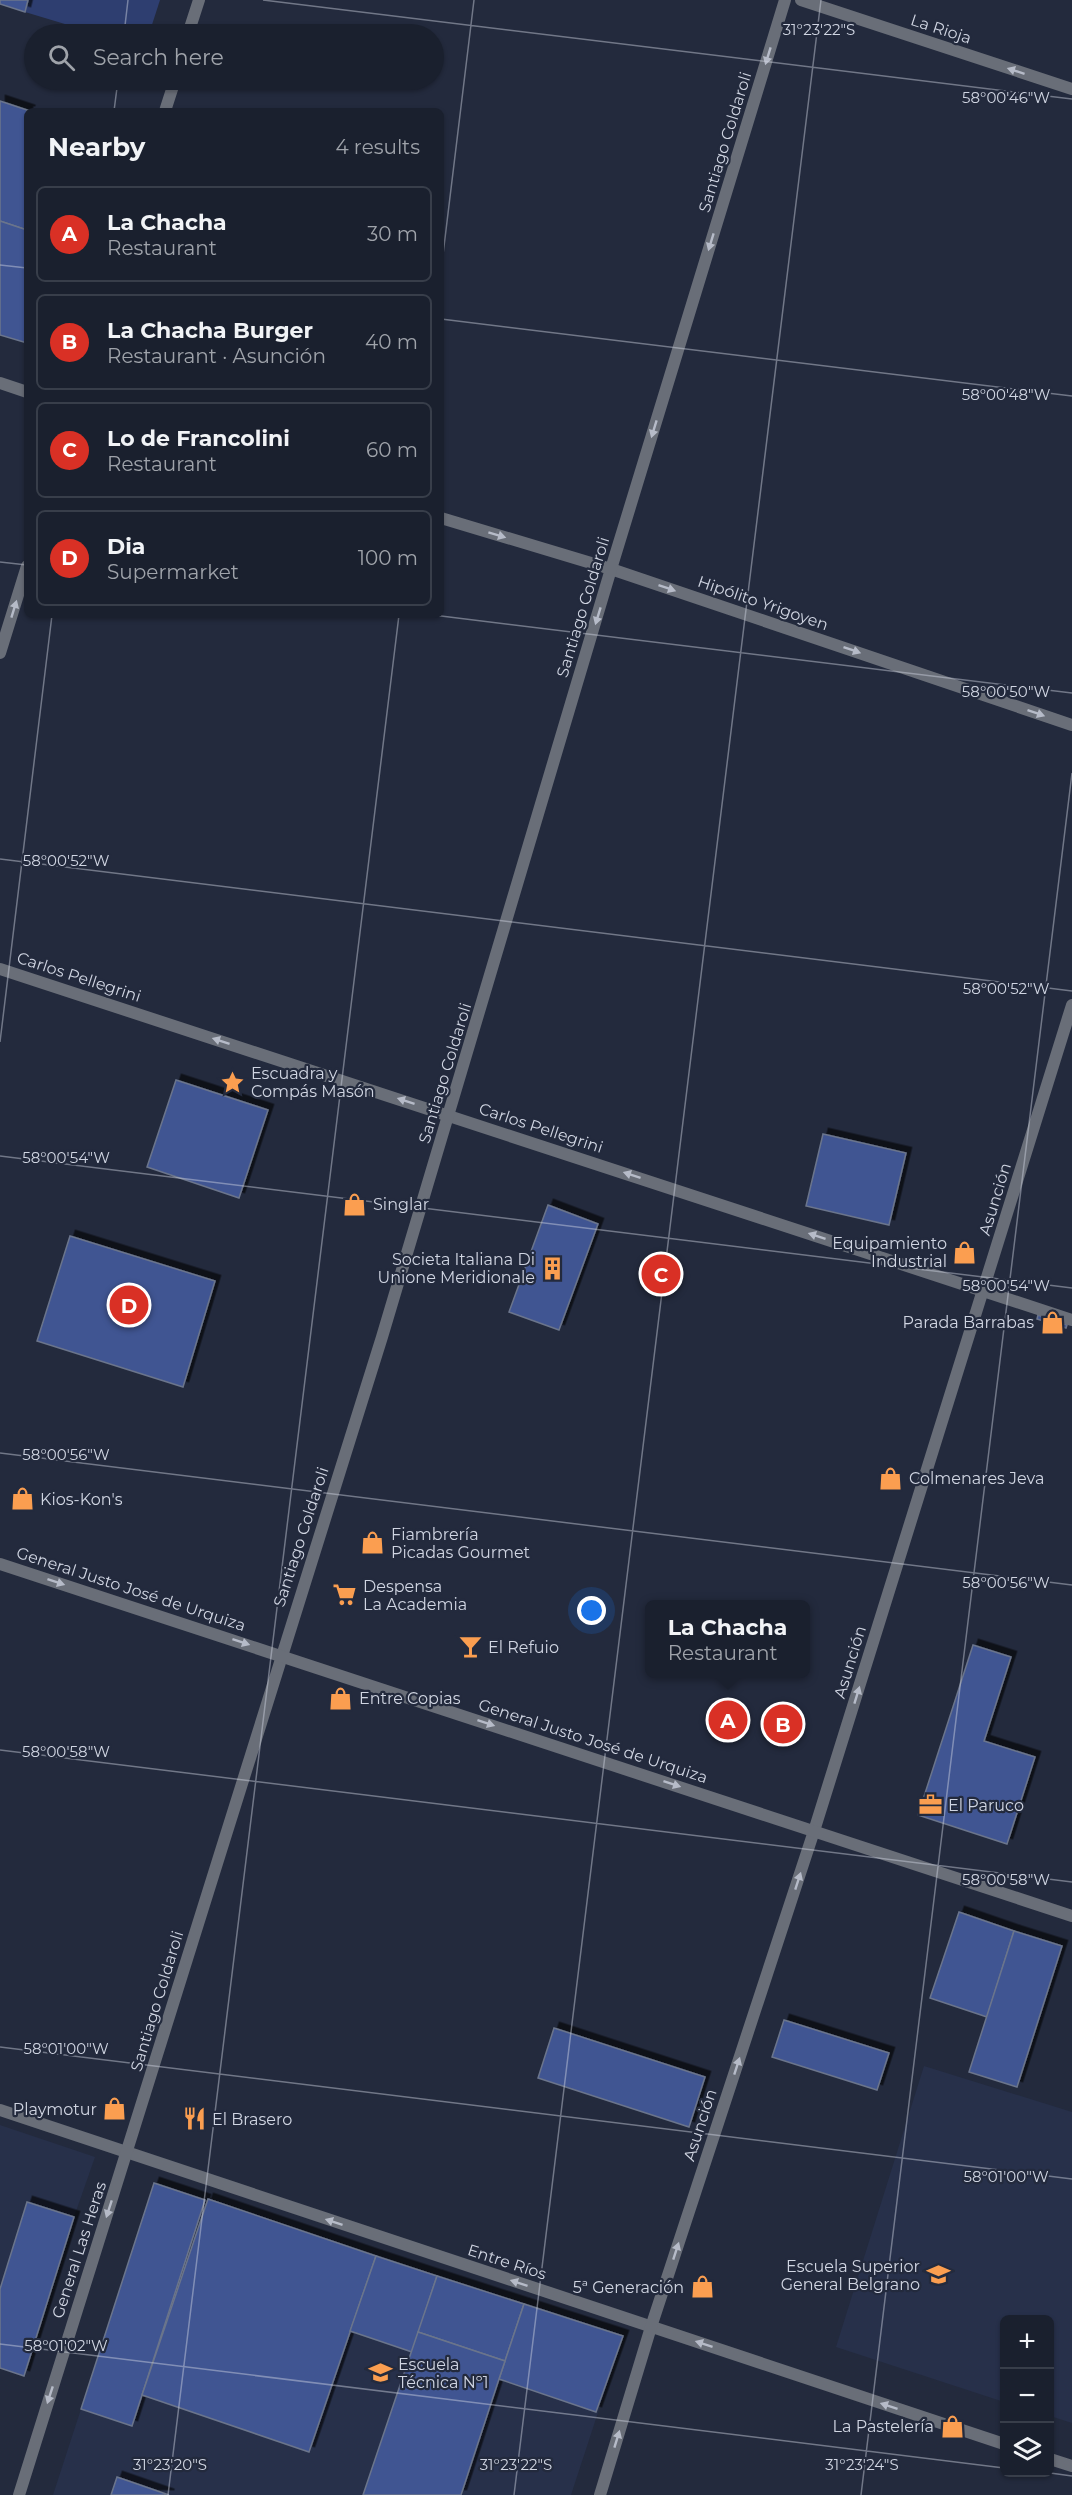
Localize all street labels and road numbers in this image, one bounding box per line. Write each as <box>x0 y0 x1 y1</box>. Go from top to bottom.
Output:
street label: La Rioja <box>908 10 974 48</box>
street label: Santiago Coldaroli <box>695 69 755 215</box>
street label: Santiago Coldaroli <box>553 534 613 680</box>
street label: Hipólito Yrigoyen <box>695 572 831 634</box>
street label: Carlos Pellegrini <box>15 948 143 1006</box>
street label: Santiago Coldaroli <box>415 1000 475 1146</box>
street label: Carlos Pellegrini <box>477 1099 605 1157</box>
street label: Asunción <box>975 1160 1015 1238</box>
street label: Santiago Coldaroli <box>269 1465 333 1609</box>
street label: General Justo José de Urquiza <box>14 1543 248 1635</box>
street label: Asunción <box>830 1623 870 1701</box>
street label: General Justo José de Urquiza <box>476 1695 710 1787</box>
street label: Santiago Coldaroli <box>127 1928 187 2074</box>
street label: Asunción <box>679 2086 721 2164</box>
street label: General Las Heras <box>48 2179 110 2321</box>
street label: Entre Ríos <box>465 2240 549 2284</box>

